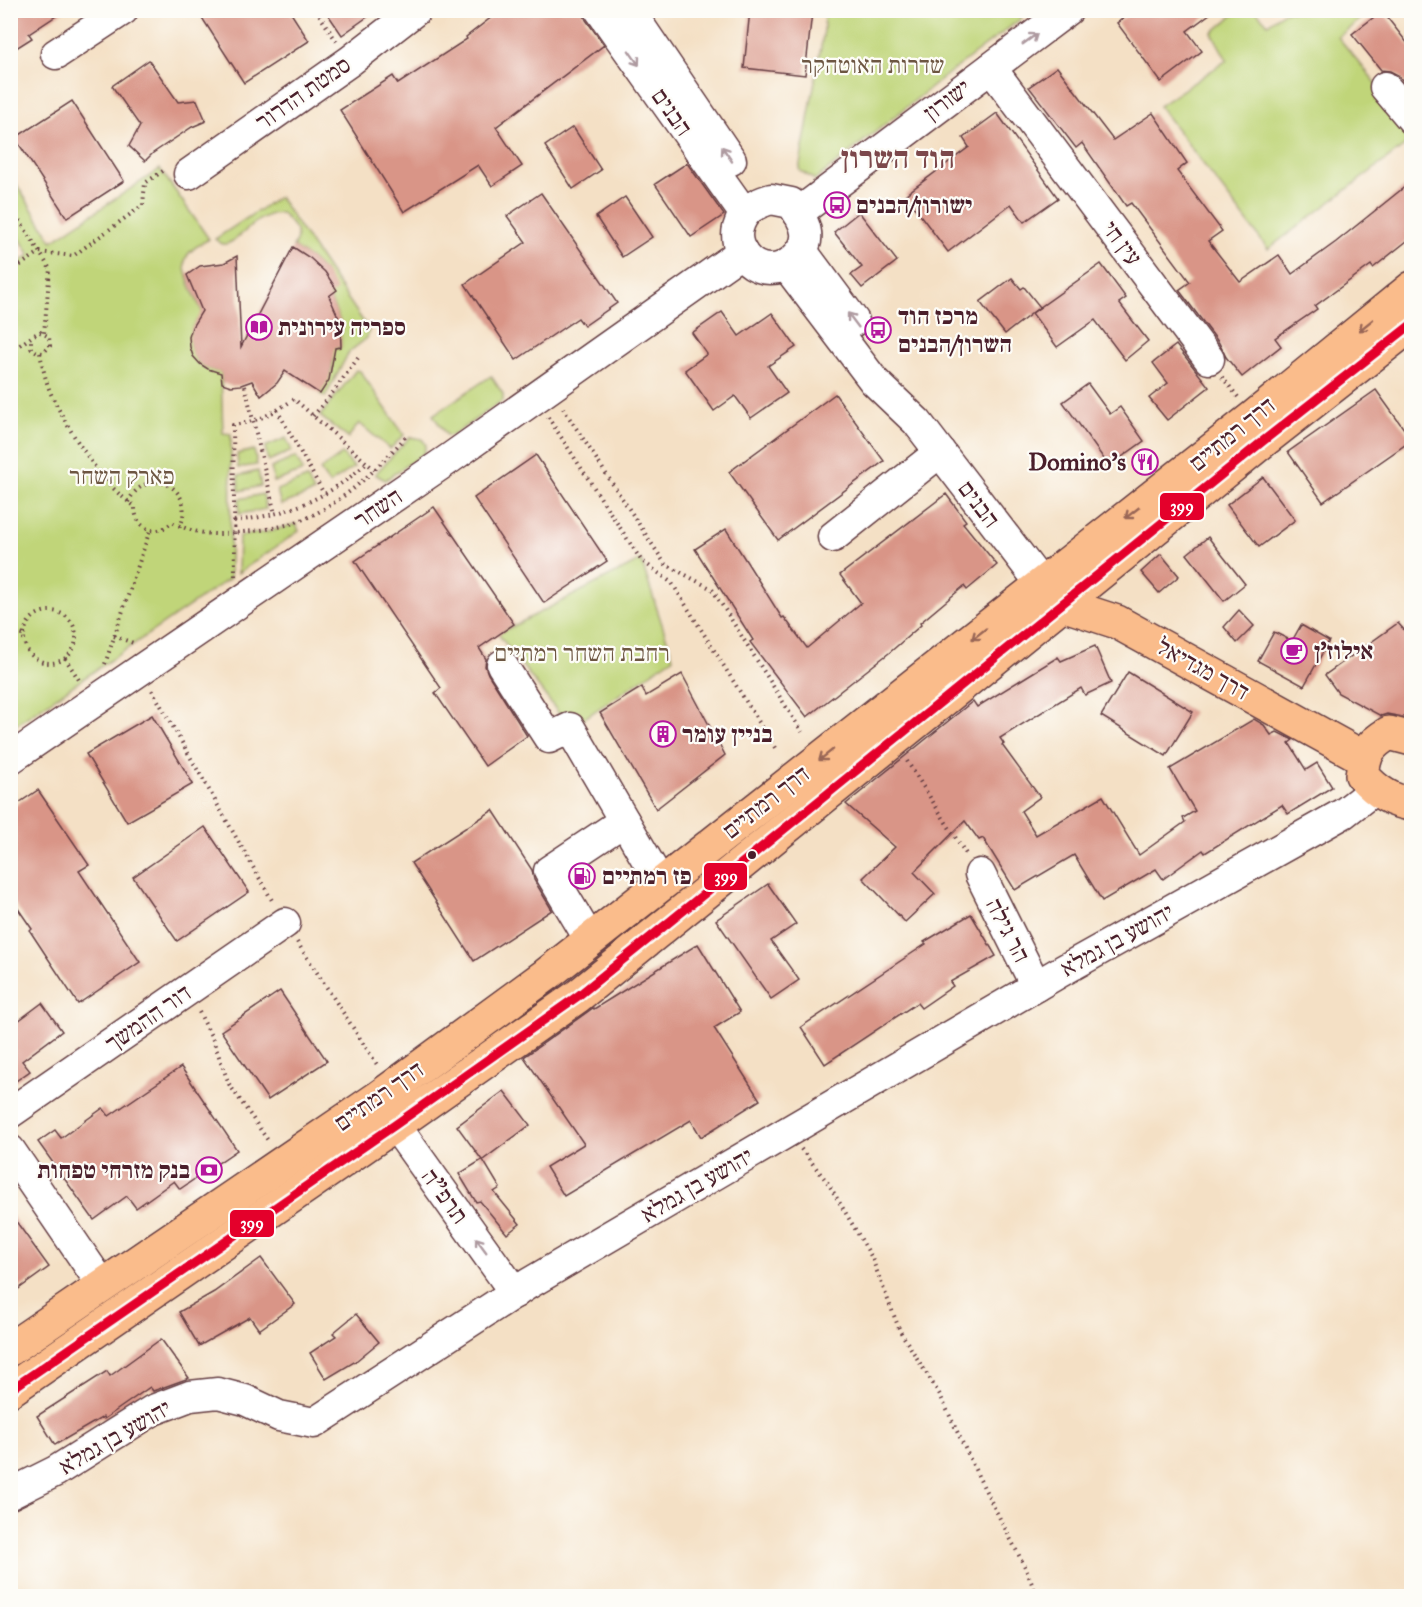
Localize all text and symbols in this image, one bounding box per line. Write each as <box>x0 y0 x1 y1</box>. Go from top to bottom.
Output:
one-way arrow <box>1021 33 1037 45</box>
street label: סמטת הדרור <box>250 49 356 137</box>
one-way arrow <box>627 50 640 66</box>
park label: שדרות האוטהקר <box>802 50 944 80</box>
street label: ישורון <box>917 73 977 127</box>
street label: הבנים <box>645 82 699 142</box>
district label: הוד השרון <box>841 140 955 176</box>
one-way arrow <box>721 146 733 163</box>
bus stop icon: ישורון/הבנים <box>822 190 852 220</box>
place label: ישורון/הבנים <box>856 190 972 220</box>
street label: עין חי <box>1096 215 1148 271</box>
place label: מרכז הוד השרון/הבנים <box>898 301 1012 359</box>
library icon: ספריה עירונית <box>244 312 274 342</box>
place label: ספריה עירונית <box>278 312 406 342</box>
one-way arrow <box>847 312 859 328</box>
bus stop icon: מרכז הוד השרון/הבנים <box>863 315 893 345</box>
one-way arrow <box>1358 319 1374 332</box>
street label: דרך רמתיים <box>1183 390 1281 478</box>
place label: Domino's <box>1028 447 1126 477</box>
restaurant icon: Domino's <box>1130 447 1160 477</box>
park label: פארק השחר <box>69 461 175 491</box>
street label: הבנים <box>951 474 1007 534</box>
street label: השחר <box>348 481 408 535</box>
line badge: 399 <box>1159 492 1205 521</box>
text: 399 <box>1170 497 1194 517</box>
one-way arrow <box>1125 507 1141 520</box>
one-way arrow <box>972 628 988 641</box>
street label: דרך מגדיאל <box>1151 631 1255 707</box>
cafe icon: אילוז'ן <box>1279 636 1309 666</box>
place label: אילוז'ן <box>1314 636 1373 666</box>
park label: רחבת השחר רמתיים <box>494 638 670 668</box>
building icon: בניין עומר <box>648 719 678 749</box>
place label: בניין עומר <box>682 719 773 749</box>
one-way arrow <box>818 748 834 761</box>
street label: דרך רמתיים <box>716 759 816 845</box>
unlabelled marker <box>746 849 758 861</box>
fuel station icon: פז רמתיים <box>567 861 597 891</box>
place label: פז רמתיים <box>602 861 692 891</box>
line badge: 399 <box>703 862 748 891</box>
text: 399 <box>714 867 738 887</box>
street label: הר גילה <box>979 893 1037 967</box>
street label: יהושע בן גמלא <box>1055 897 1179 983</box>
street label: דור ההמשך <box>99 977 197 1059</box>
street label: דרך רמתיים <box>328 1054 430 1138</box>
street label: יהושע בן גמלא <box>635 1141 759 1229</box>
place label: בנק מזרחי טפחות <box>37 1155 190 1185</box>
bank icon: בנק מזרחי טפחות <box>194 1155 224 1185</box>
street label: תרפ"ה <box>415 1162 475 1230</box>
line badge: 399 <box>229 1209 275 1238</box>
text: 399 <box>240 1214 264 1234</box>
one-way arrow <box>475 1238 487 1254</box>
street label: יהושע בן גמלא <box>53 1393 177 1481</box>

